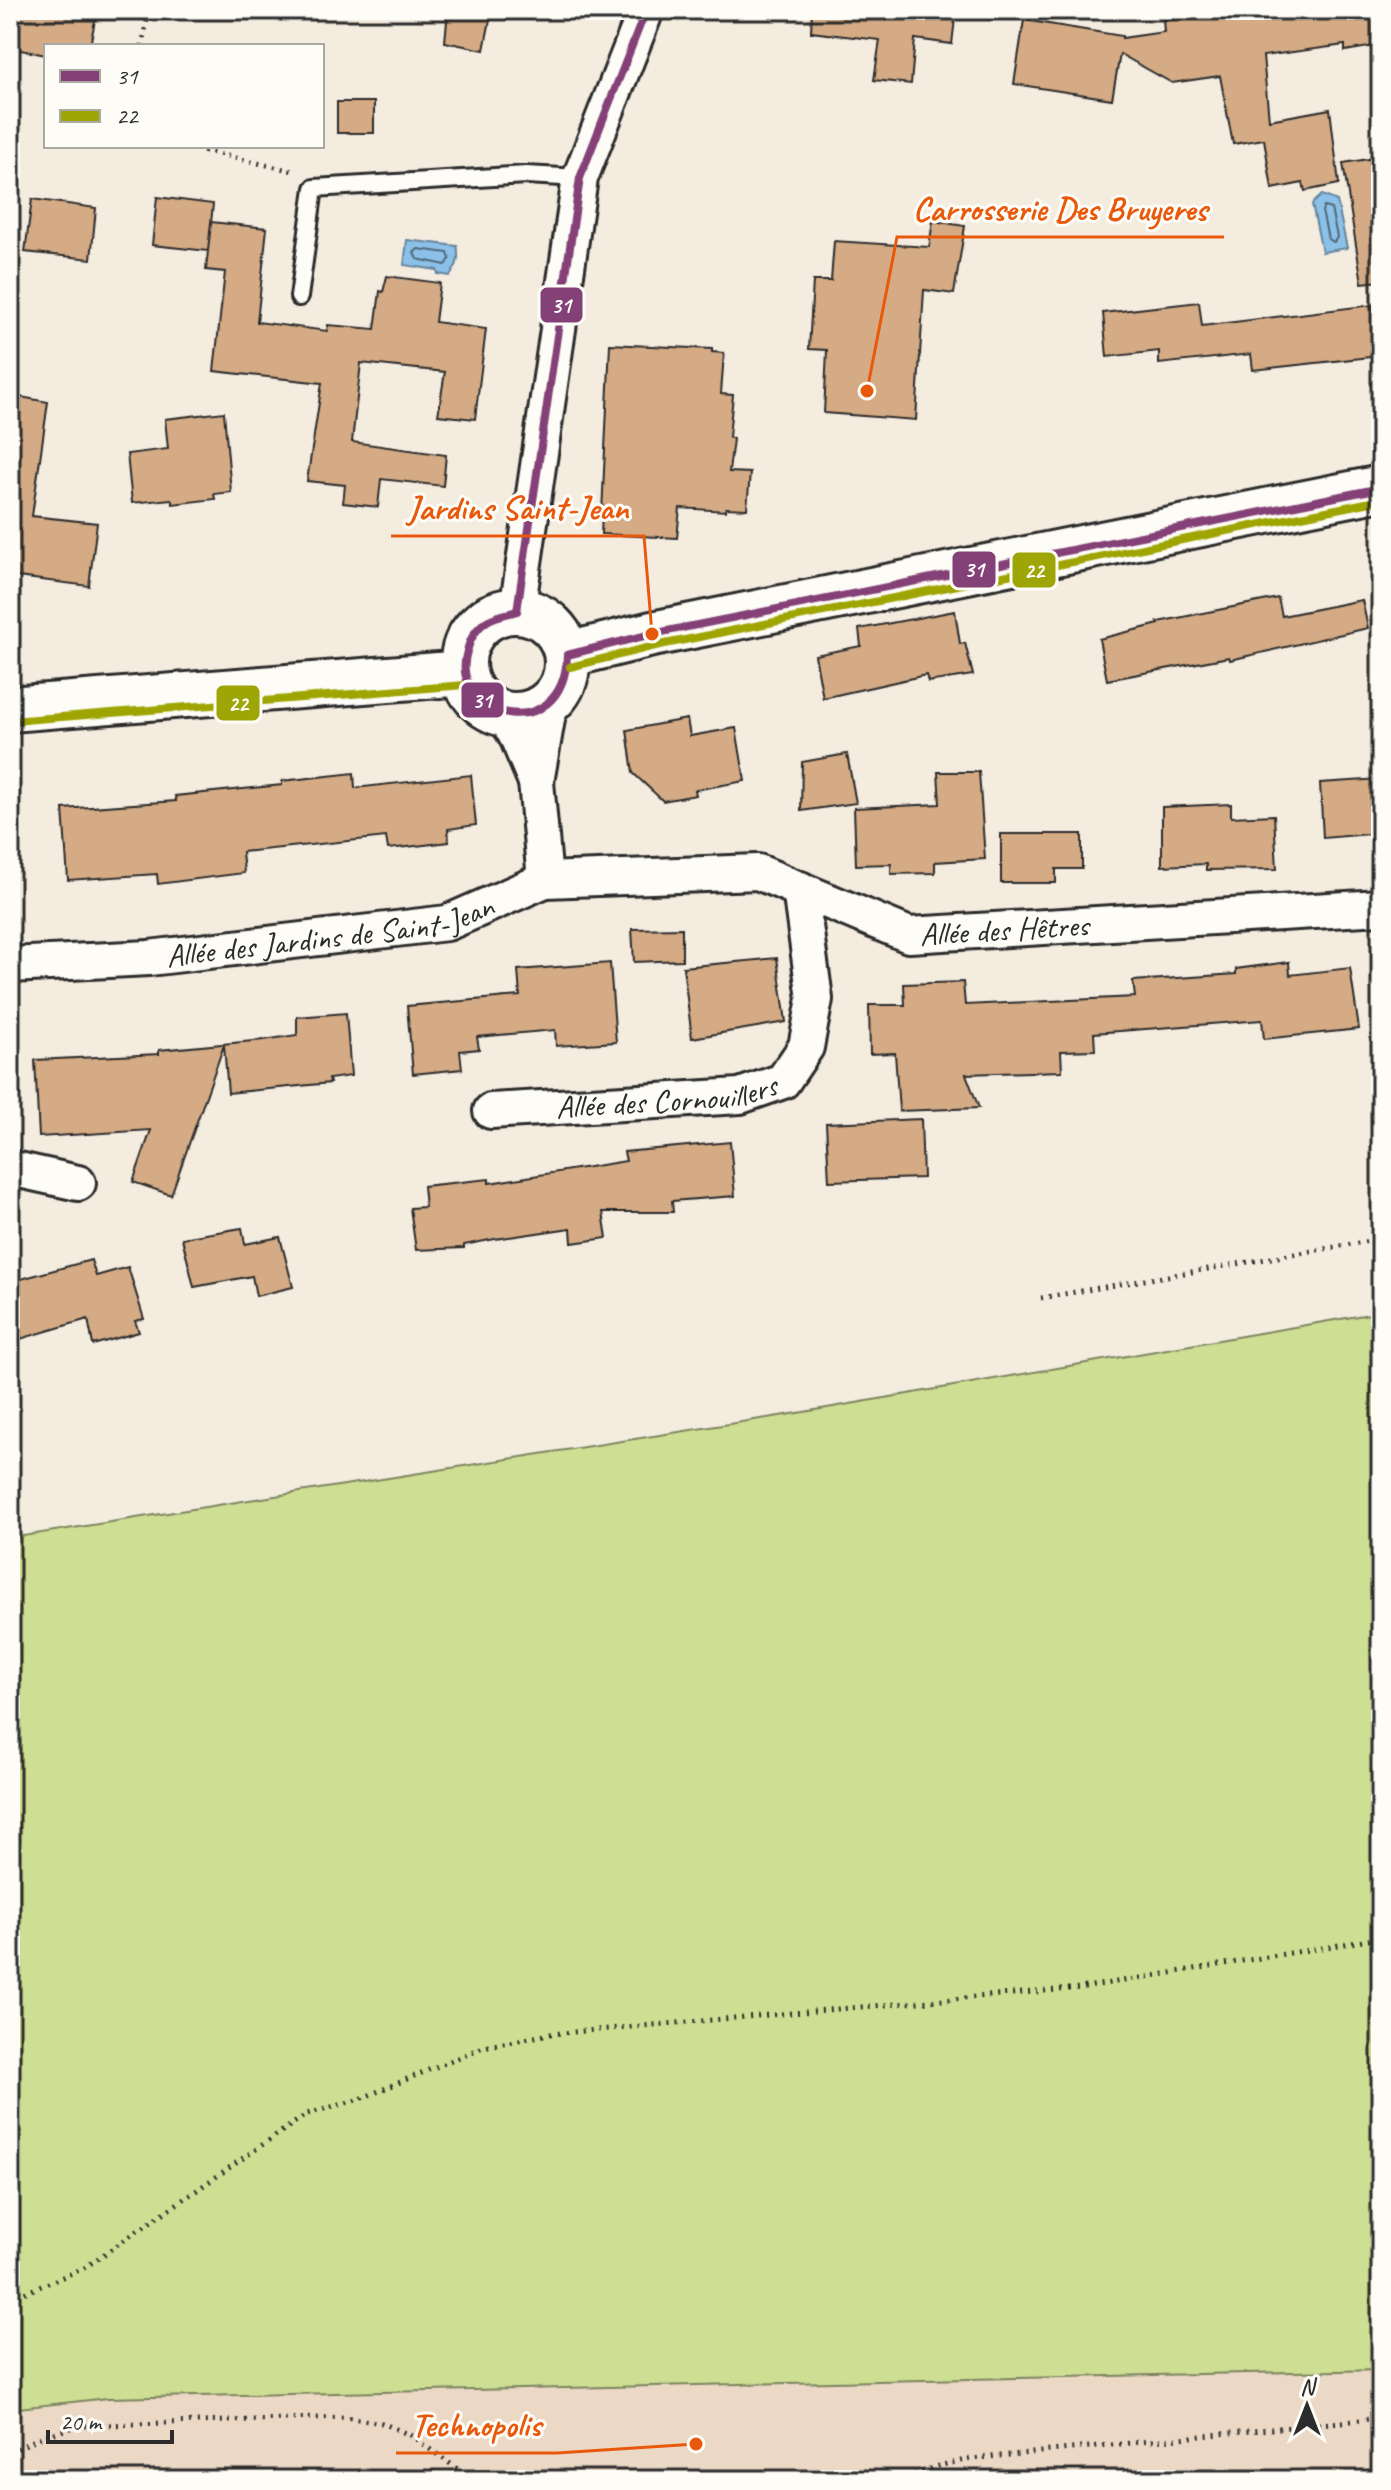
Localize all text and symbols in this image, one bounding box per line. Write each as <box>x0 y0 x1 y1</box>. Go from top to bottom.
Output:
legend <box>44 44 324 148</box>
text: 31 <box>116 61 139 91</box>
text: 22 <box>116 101 140 131</box>
callout: Carrosserie Des Bruyeres <box>897 179 1224 237</box>
text: Carrosserie Des Bruyeres <box>913 187 1210 230</box>
line badge: 31 <box>539 286 584 324</box>
text: 31 <box>551 292 573 320</box>
callout: Jardins Saint-Jean <box>391 478 644 536</box>
text: Jardins Saint-Jean <box>406 486 630 529</box>
line badge: 31 <box>951 550 997 589</box>
line badge: 22 <box>1011 551 1057 589</box>
text: 31 <box>964 556 986 584</box>
text: 22 <box>1024 557 1046 585</box>
line badge: 31 <box>460 681 505 719</box>
line badge: 22 <box>215 684 261 722</box>
text: 31 <box>472 687 494 715</box>
text: 22 <box>228 690 250 718</box>
street label: Allée des Jardins de Saint-Jean <box>164 884 501 976</box>
street label: Allée des Hêtres <box>918 904 1093 955</box>
street label: Allée des Cornouillers <box>554 1064 784 1128</box>
north arrow <box>1267 2366 1347 2446</box>
text: N <box>1300 2373 1317 2401</box>
scale bar <box>48 2394 172 2444</box>
callout: Technopolis <box>396 2395 557 2453</box>
text: Technopolis <box>411 2403 544 2446</box>
text: 20 m <box>60 2407 103 2437</box>

